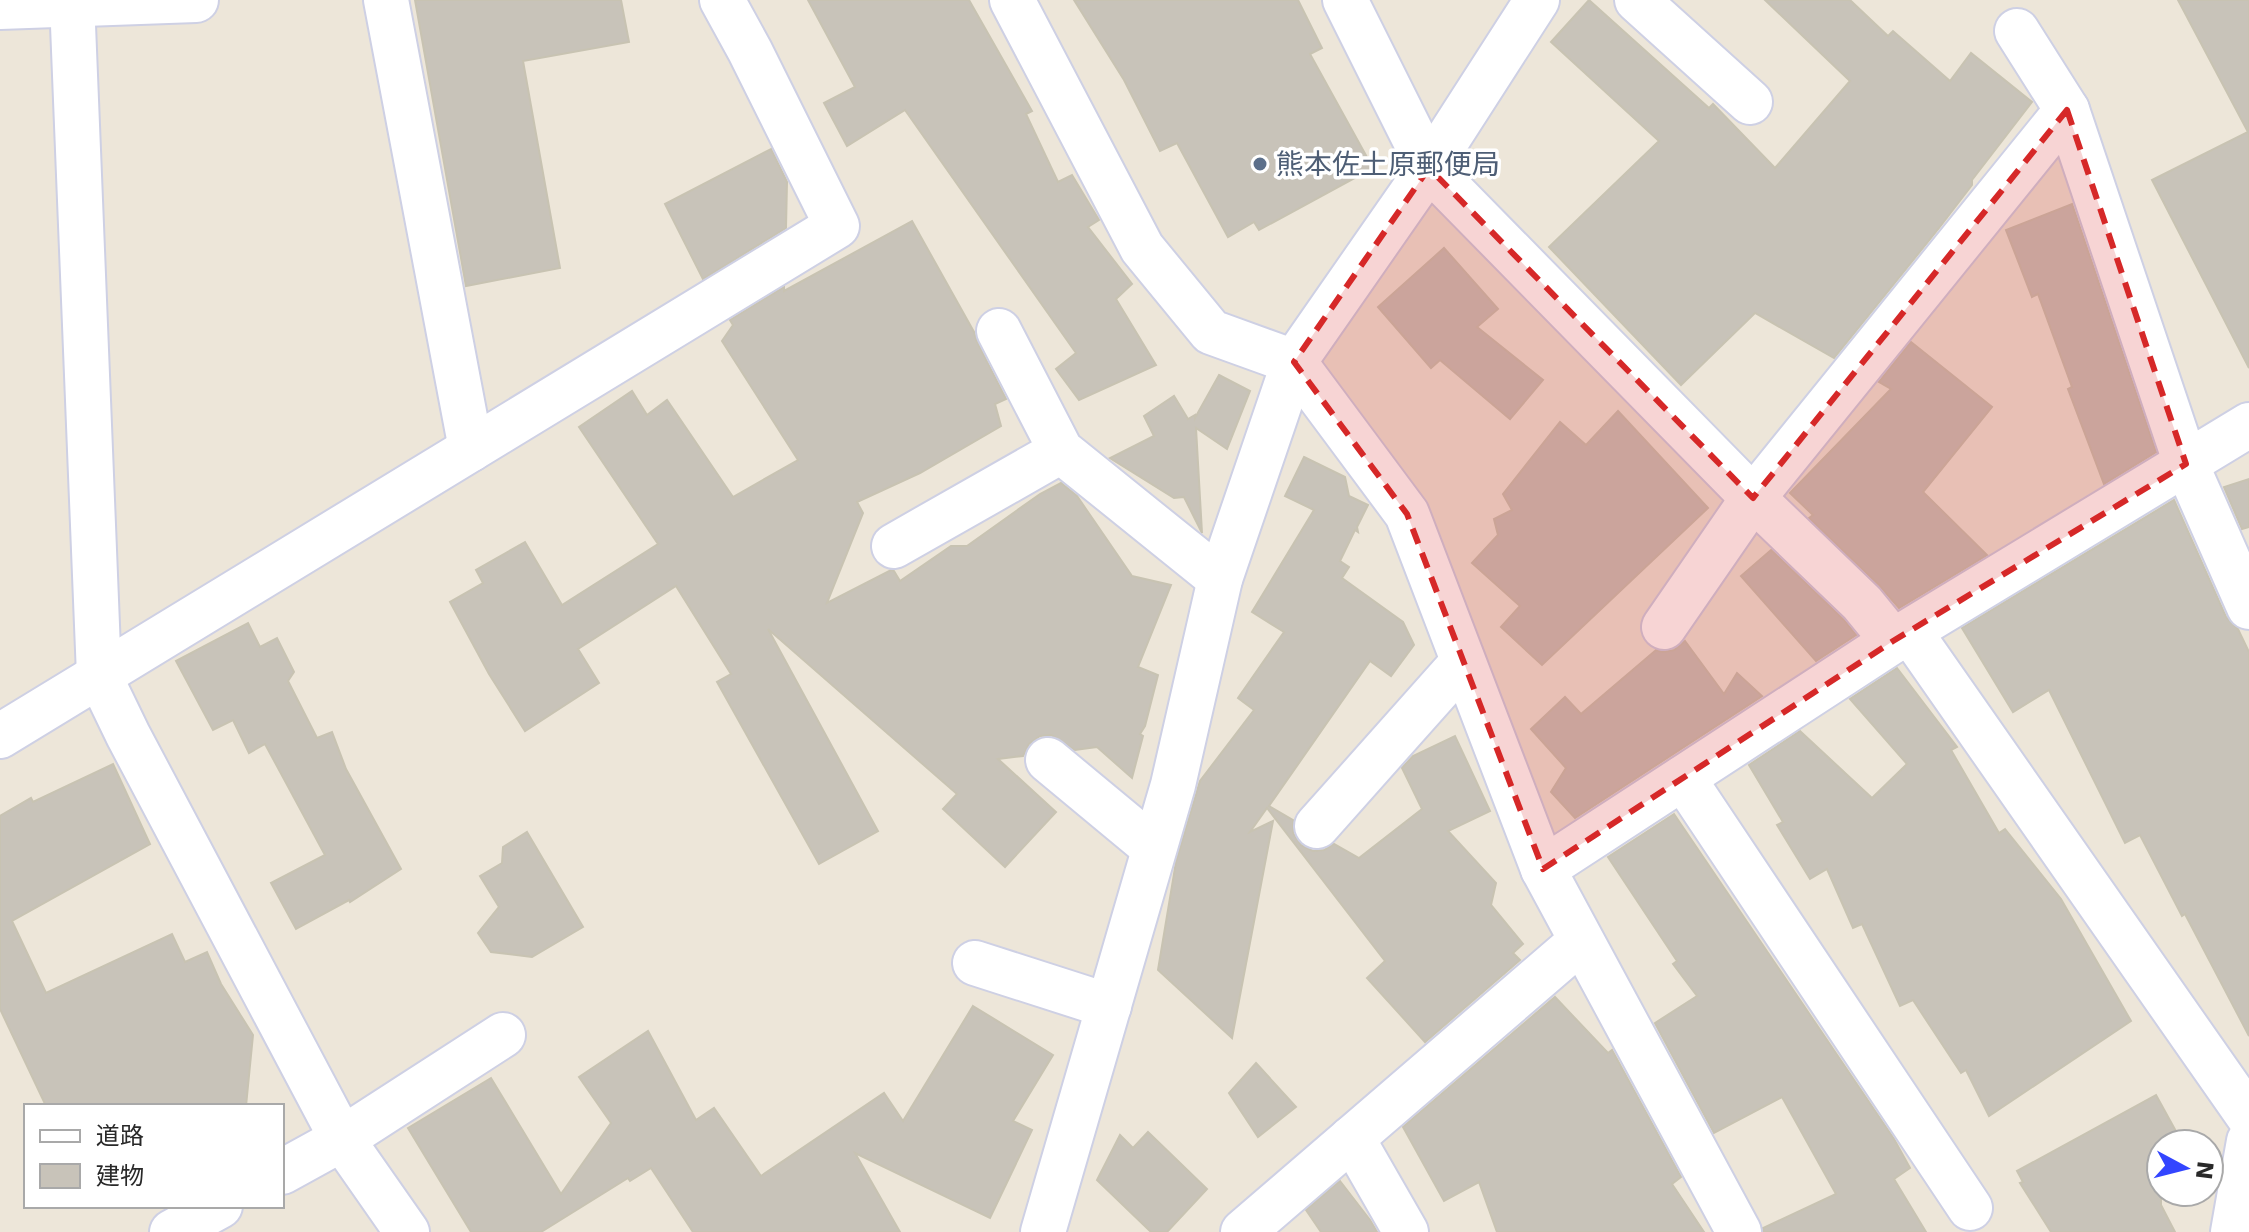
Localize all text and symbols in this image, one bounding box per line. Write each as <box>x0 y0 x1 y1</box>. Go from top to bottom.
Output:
place label: 熊本佐土原郵便局 <box>1276 148 1500 181</box>
marker: 熊本佐土原郵便局 <box>1251 155 1269 173</box>
legend <box>24 1104 284 1208</box>
text: 道路 <box>96 1122 144 1150</box>
north arrow <box>2145 1128 2225 1208</box>
text: N <box>2191 1160 2218 1181</box>
text: 建物 <box>96 1162 144 1190</box>

